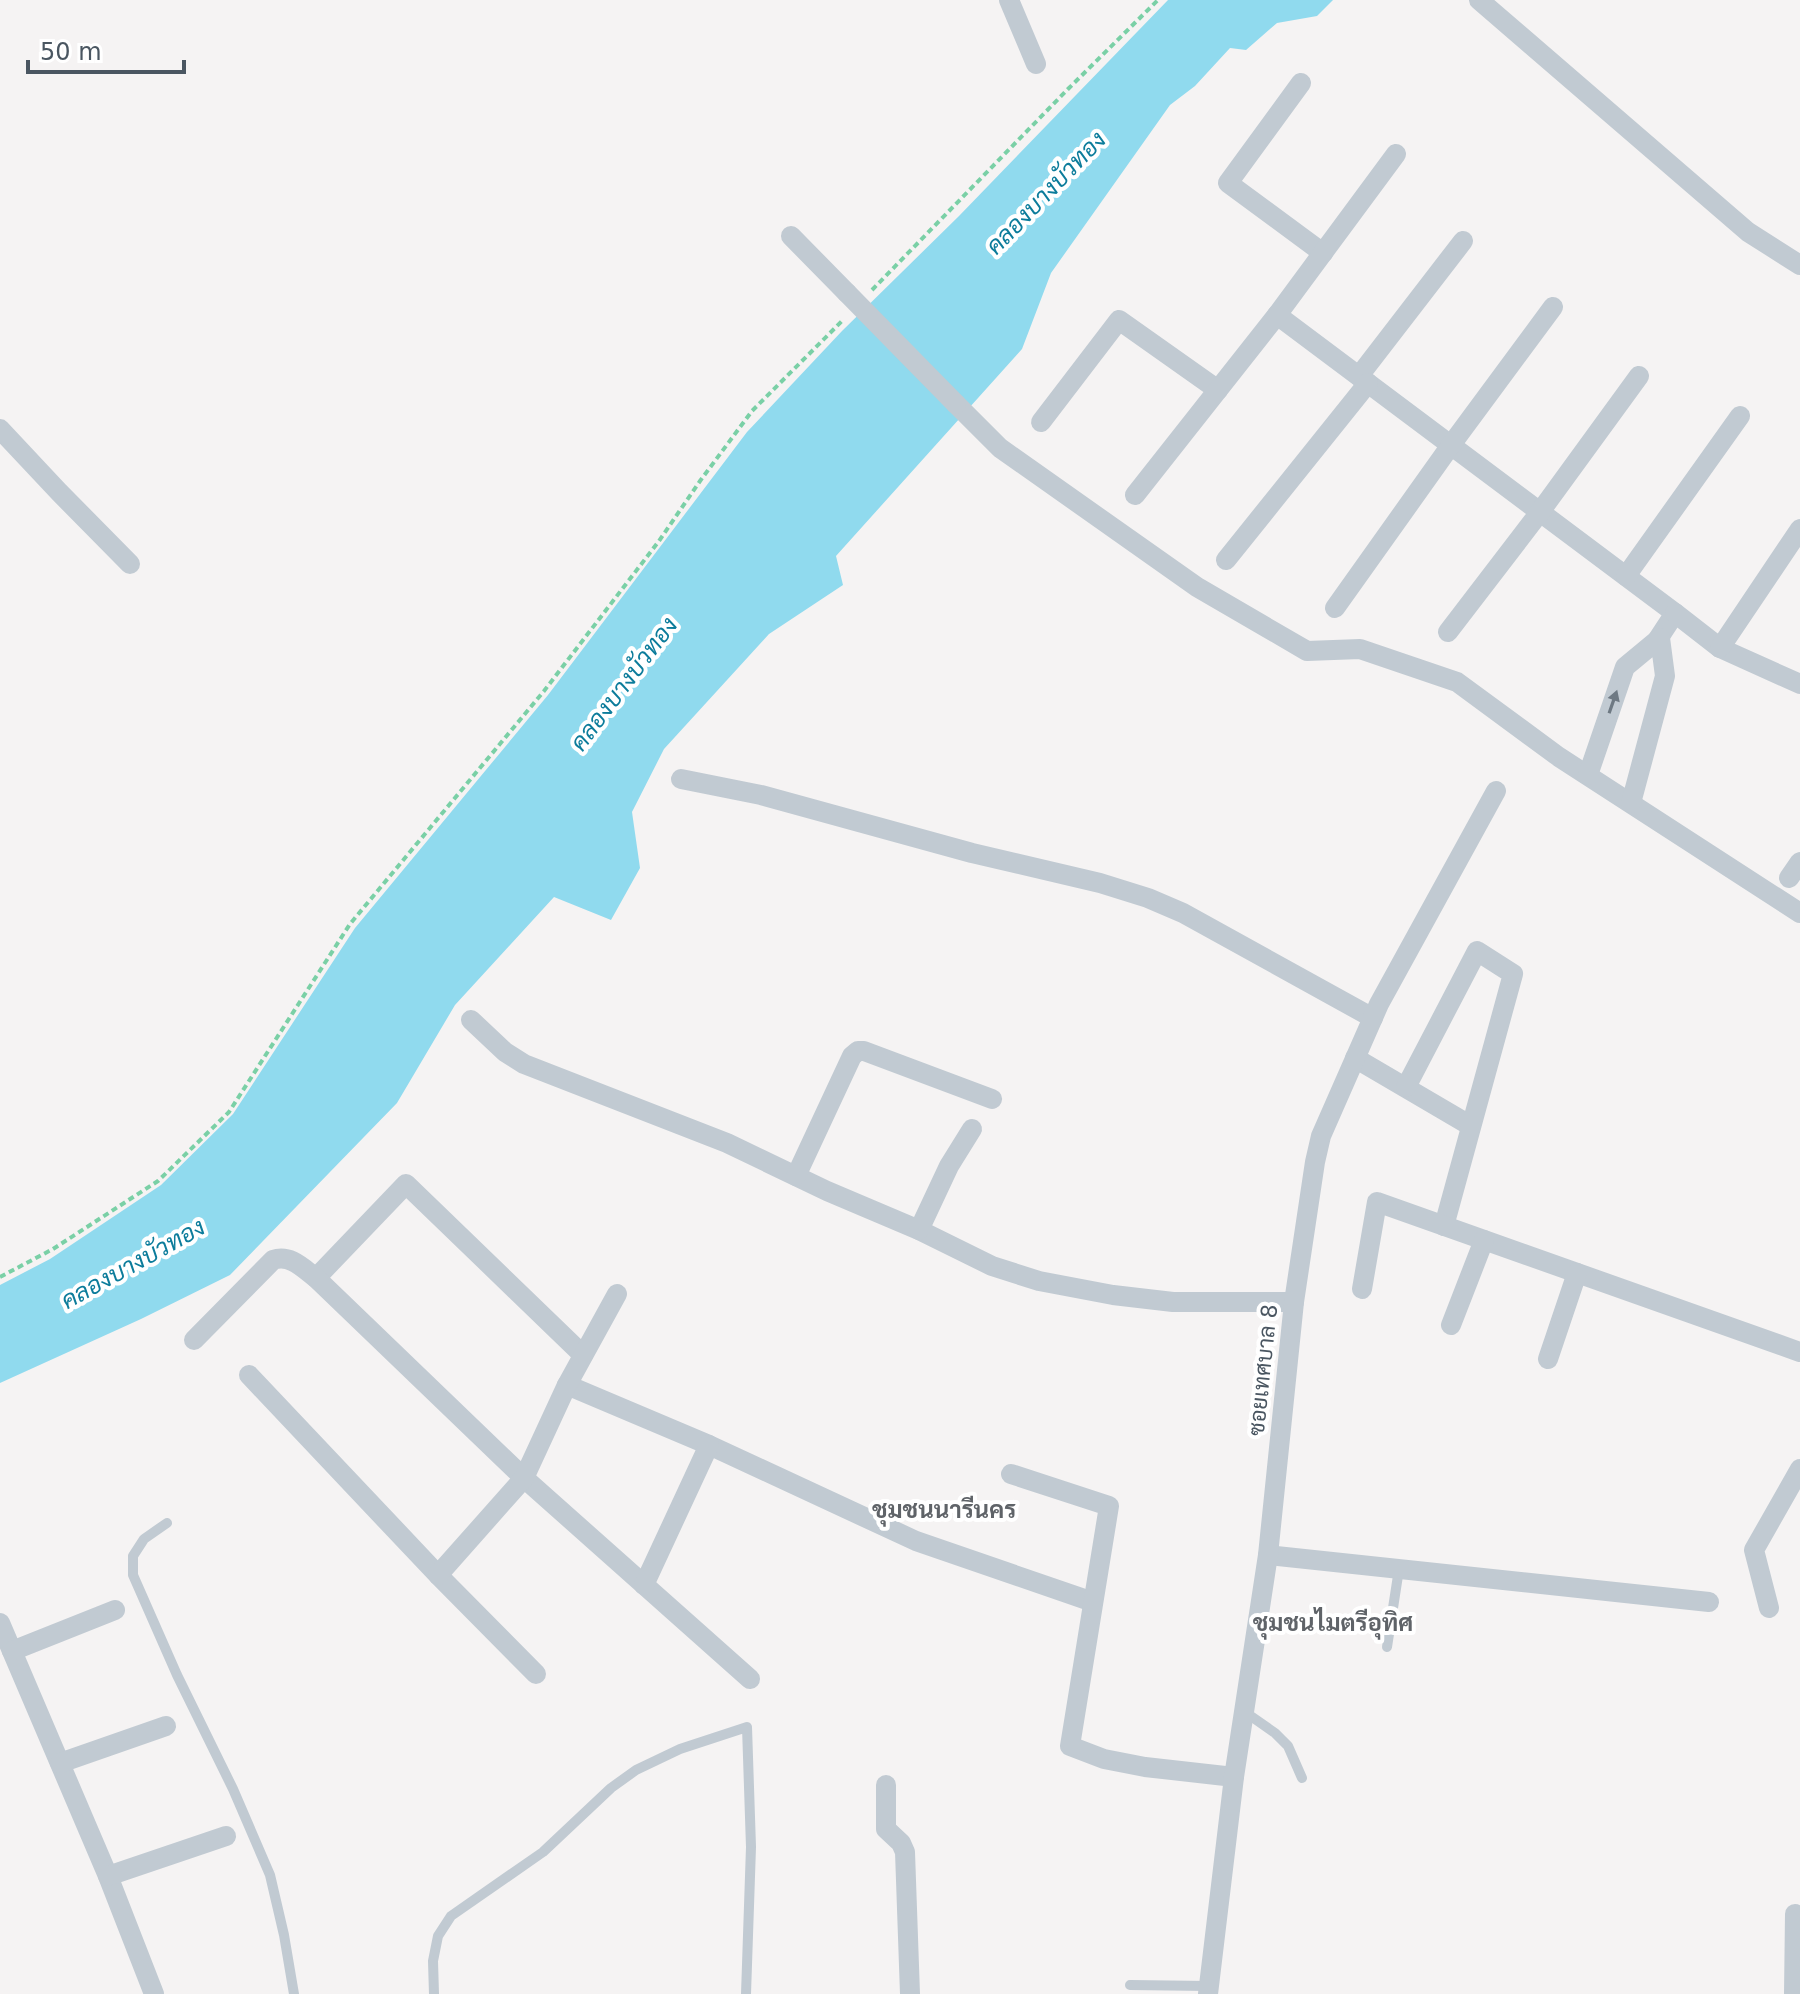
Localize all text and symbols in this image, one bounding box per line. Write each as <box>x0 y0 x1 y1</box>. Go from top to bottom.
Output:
scale bar <box>28 24 184 74</box>
text: 50 m <box>40 38 102 66</box>
water label: คลองบางบัวทอง <box>980 126 1112 260</box>
water label: คลองบางบัวทอง <box>565 612 683 756</box>
one-way arrow <box>1608 689 1620 713</box>
water label: คลองบางบัวทอง <box>56 1213 210 1315</box>
street label: ซอยเทศบาล 8 <box>1244 1303 1282 1437</box>
district label: ชุมชนนารีนคร <box>872 1495 1016 1527</box>
district label: ชุมชนไมตรีอุทิศ <box>1253 1607 1413 1640</box>

